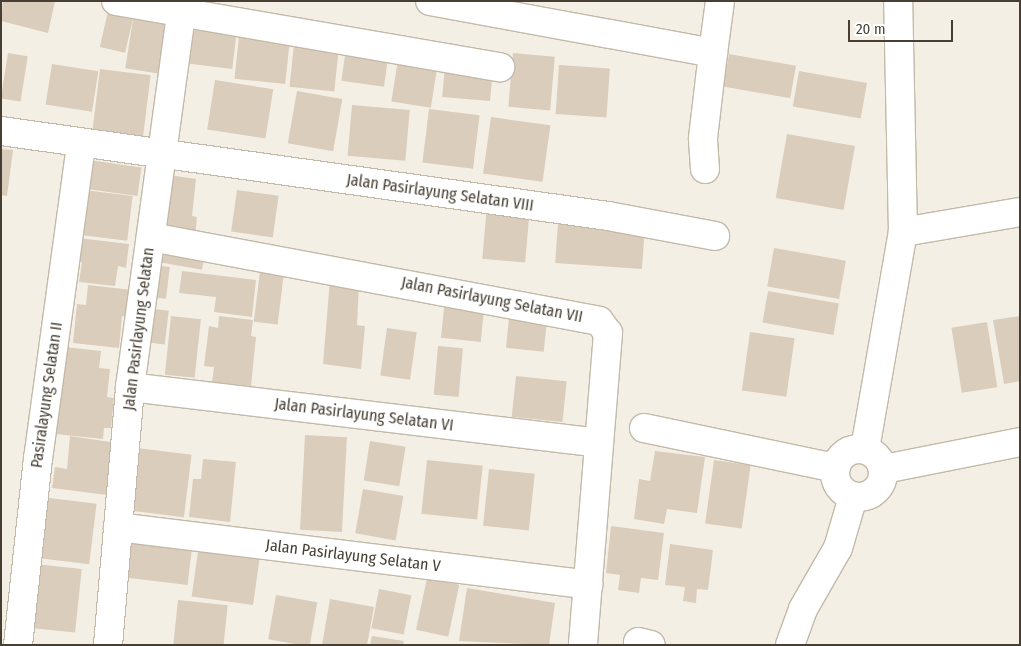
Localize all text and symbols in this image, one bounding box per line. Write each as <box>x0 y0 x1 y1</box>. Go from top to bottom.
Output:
scale bar <box>851 10 956 42</box>
text: 20 m <box>856 20 886 38</box>
street label: Jalan Pasirlayung Selatan VIII <box>345 170 535 216</box>
street label: Jalan Pasirlayung Selatan <box>119 246 159 412</box>
street label: Jalan Pasirlayung Selatan VII <box>400 273 584 327</box>
street label: Pasiralayung Selatan II <box>27 321 67 469</box>
street label: Jalan Pasirlayung Selatan VI <box>273 394 455 436</box>
street label: Jalan Pasirlayung Selatan V <box>264 536 442 576</box>

